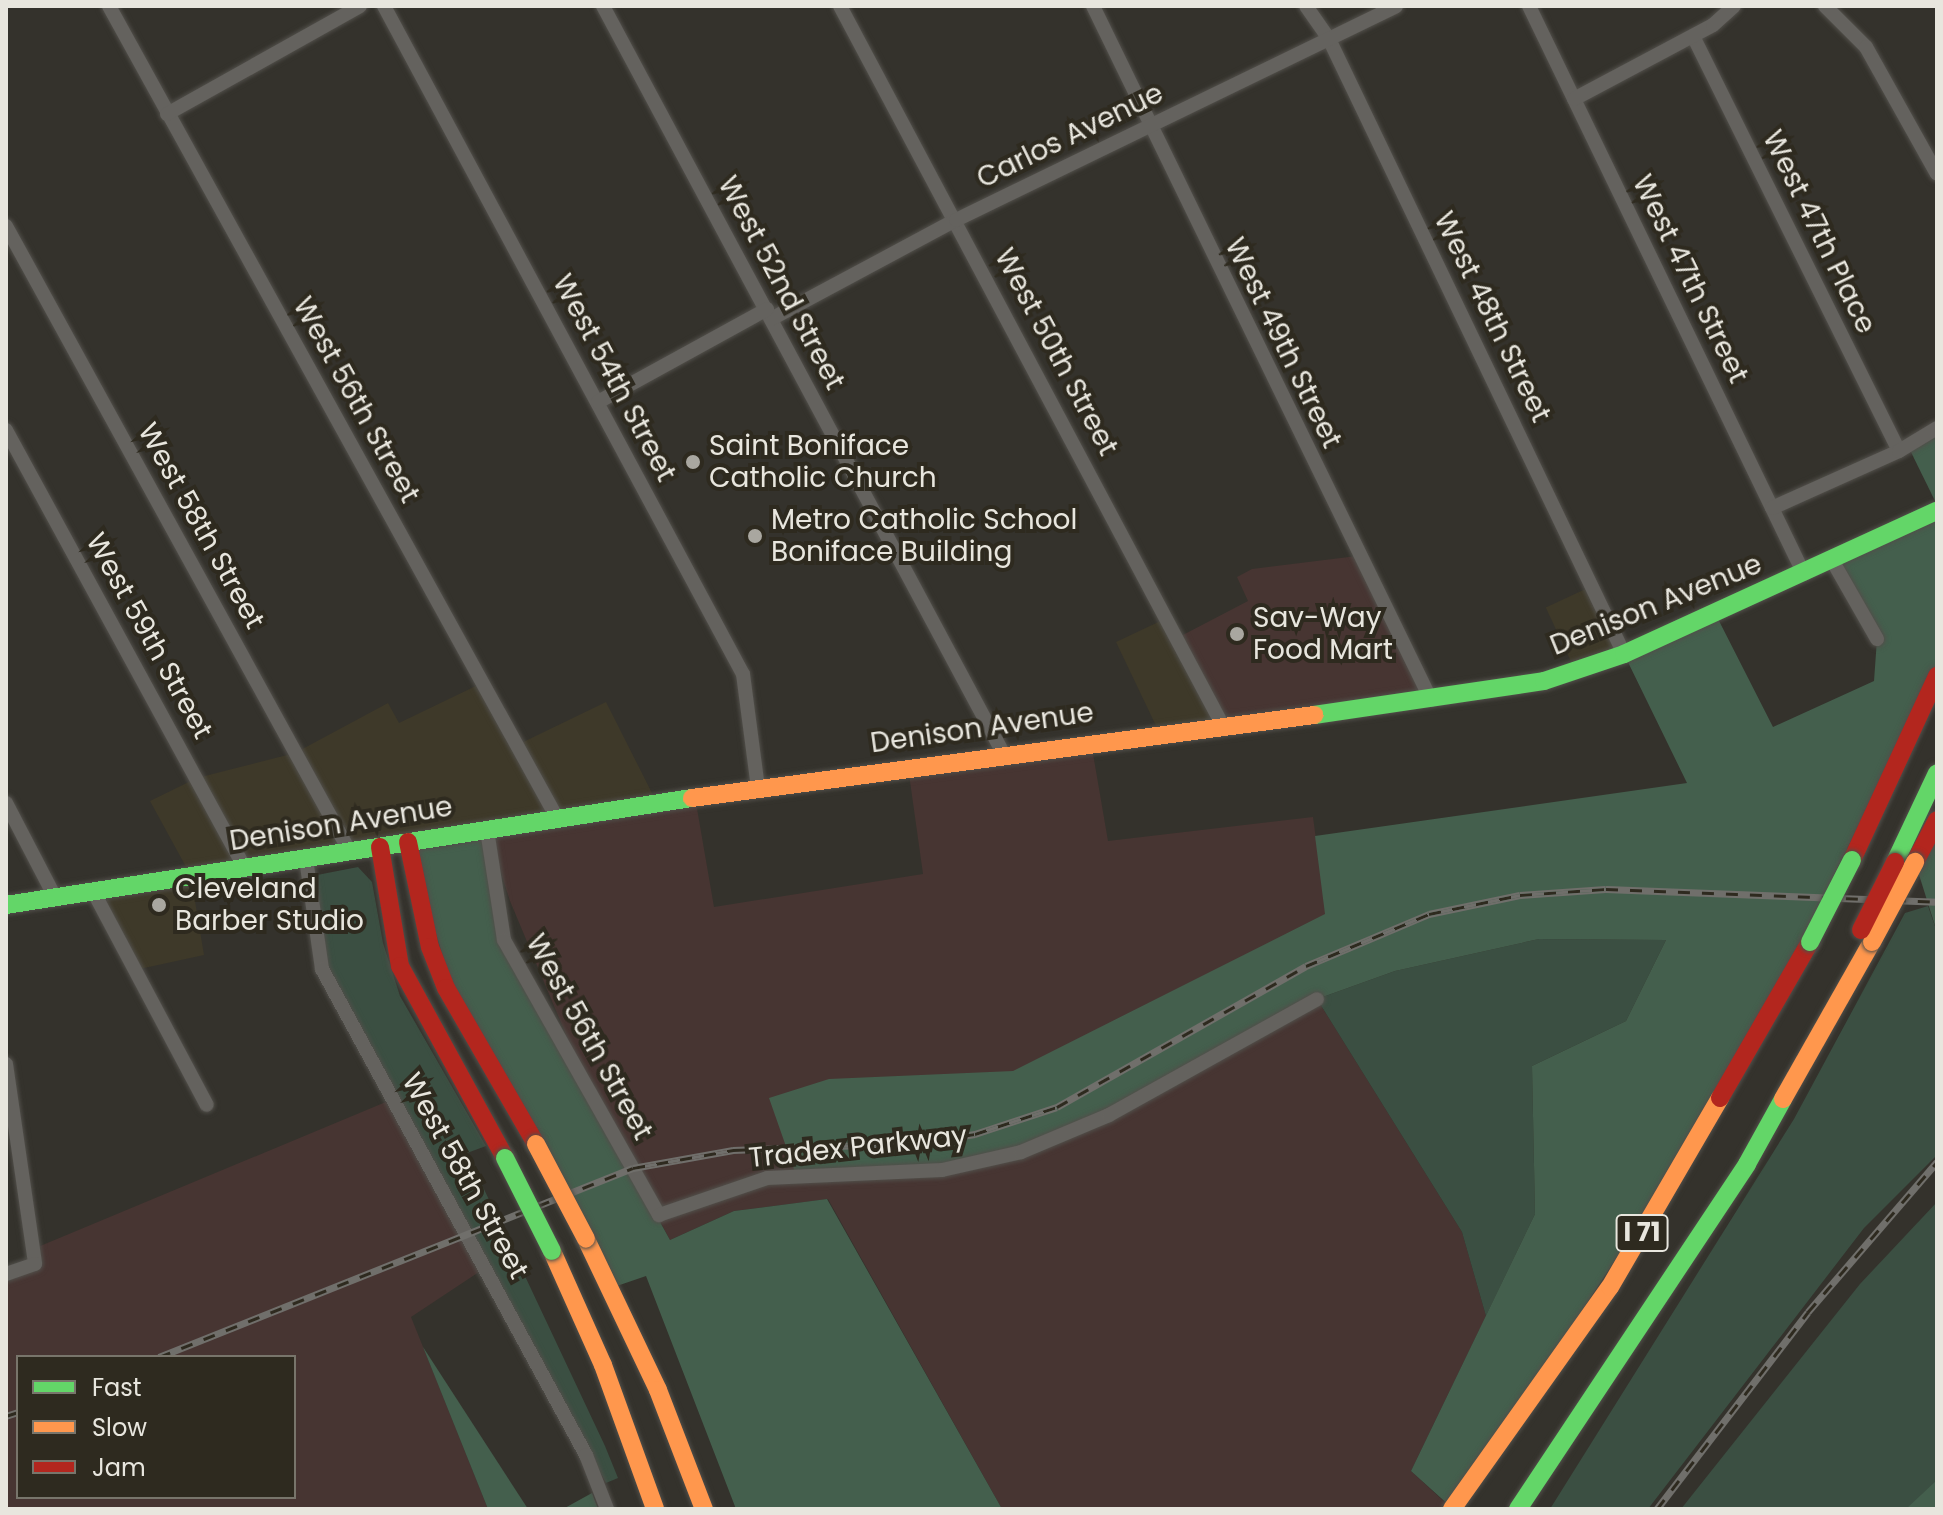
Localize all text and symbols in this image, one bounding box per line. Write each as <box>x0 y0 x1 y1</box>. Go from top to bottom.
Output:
street label: Carlos Avenue <box>971 76 1169 196</box>
street label: West 47th Place <box>1755 125 1883 339</box>
street label: West 47th Street <box>1625 169 1755 389</box>
street label: West 52nd Street <box>711 170 851 396</box>
street label: West 48th Street <box>1427 206 1557 428</box>
street label: West 49th Street <box>1218 232 1348 454</box>
street label: West 50th Street <box>987 243 1125 461</box>
street label: West 54th Street <box>545 269 683 487</box>
street label: West 56th Street <box>286 291 426 509</box>
street label: West 58th Street <box>131 417 271 635</box>
place label: Saint Boniface Catholic Church <box>709 429 937 495</box>
marker: Saint Boniface Catholic Church <box>684 453 702 471</box>
place label: Metro Catholic School Boniface Building <box>771 503 1077 569</box>
street label: West 59th Street <box>79 527 219 745</box>
marker: Metro Catholic School Boniface Building <box>746 527 764 545</box>
street label: Denison Avenue <box>1545 547 1767 663</box>
place label: Sav-Way Food Mart <box>1253 601 1393 667</box>
marker: Sav-Way Food Mart <box>1228 625 1246 643</box>
street label: Denison Avenue <box>868 696 1096 760</box>
street label: Denison Avenue <box>227 790 455 858</box>
place label: Cleveland Barber Studio <box>175 872 364 938</box>
marker: Cleveland Barber Studio <box>150 896 168 914</box>
street label: West 56th Street <box>519 928 659 1146</box>
street label: West 58th Street <box>395 1067 535 1285</box>
street label: Tradex Parkway <box>747 1119 969 1175</box>
road number: I 71 <box>1614 1211 1670 1255</box>
legend <box>16 1355 296 1499</box>
text: Fast <box>92 1371 142 1404</box>
text: Slow <box>92 1411 147 1444</box>
text: Jam <box>92 1451 146 1484</box>

